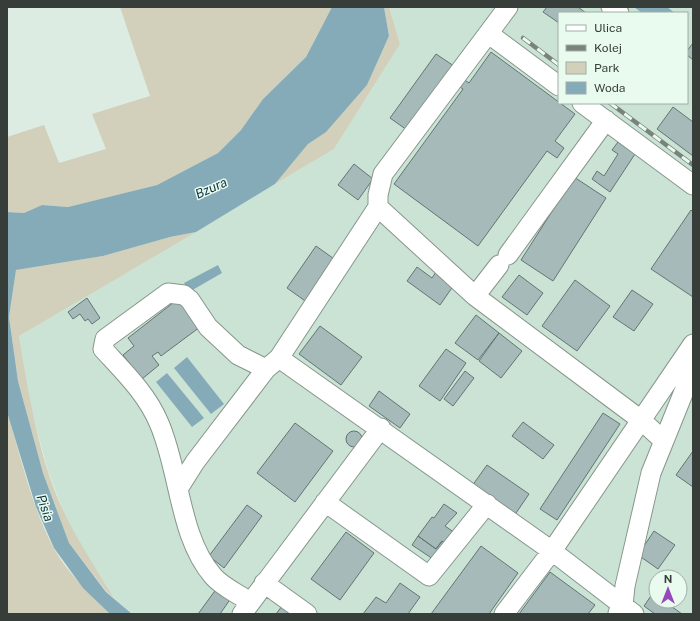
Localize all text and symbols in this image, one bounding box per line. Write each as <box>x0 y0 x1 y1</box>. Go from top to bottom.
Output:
legend <box>558 12 688 104</box>
text: Ulica <box>594 21 622 35</box>
text: Kolej <box>594 41 622 55</box>
text: Park <box>594 61 620 75</box>
text: Woda <box>594 81 625 95</box>
water label: Bzura <box>193 174 229 202</box>
water label: Pisia <box>33 492 57 524</box>
north arrow <box>648 569 688 609</box>
text: N <box>664 573 672 585</box>

